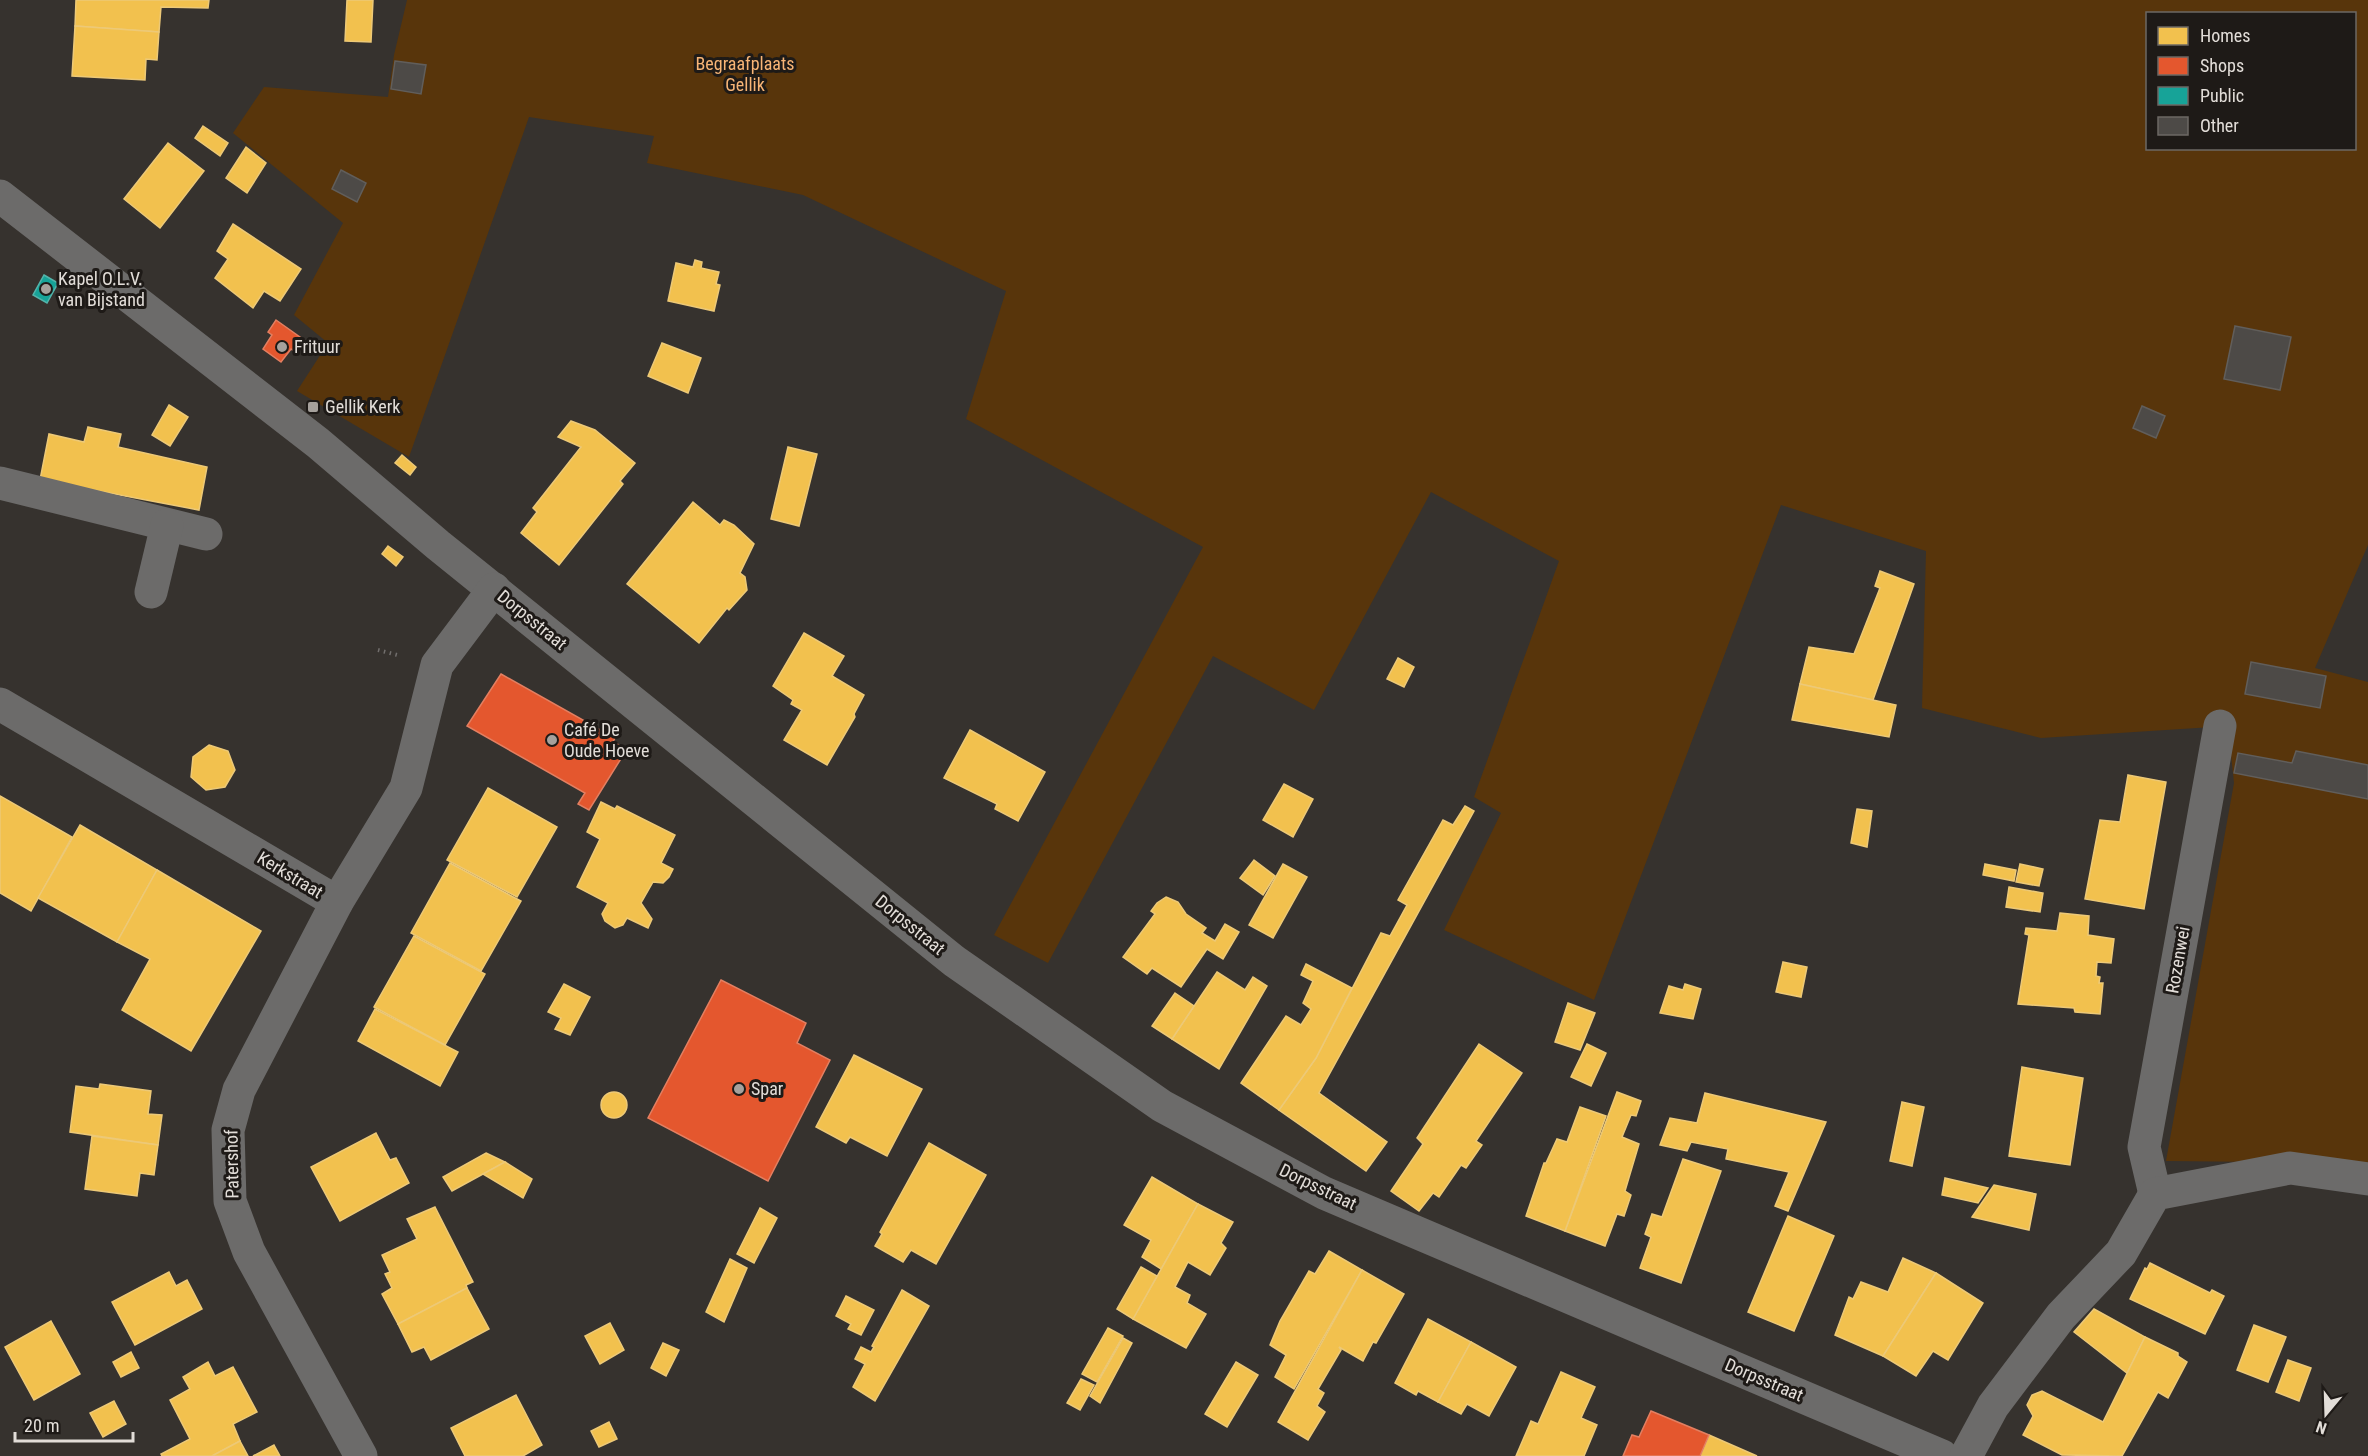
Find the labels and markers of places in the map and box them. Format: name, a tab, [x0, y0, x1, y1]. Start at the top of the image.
place label: Kapel O.L.V. van Bijstand	[58, 268, 145, 310]
marker: Kapel O.L.V. van Bijstand	[39, 282, 53, 296]
place label: Frituur	[294, 336, 341, 357]
marker: Frituur	[275, 340, 289, 354]
place label: Gellik Kerk	[325, 396, 400, 417]
marker: Gellik Kerk	[306, 400, 320, 414]
place label: Café De Oude Hoeve	[564, 719, 650, 761]
marker: Café De Oude Hoeve	[545, 733, 559, 747]
place label: Spar	[751, 1078, 784, 1099]
marker: Spar	[732, 1082, 746, 1096]

